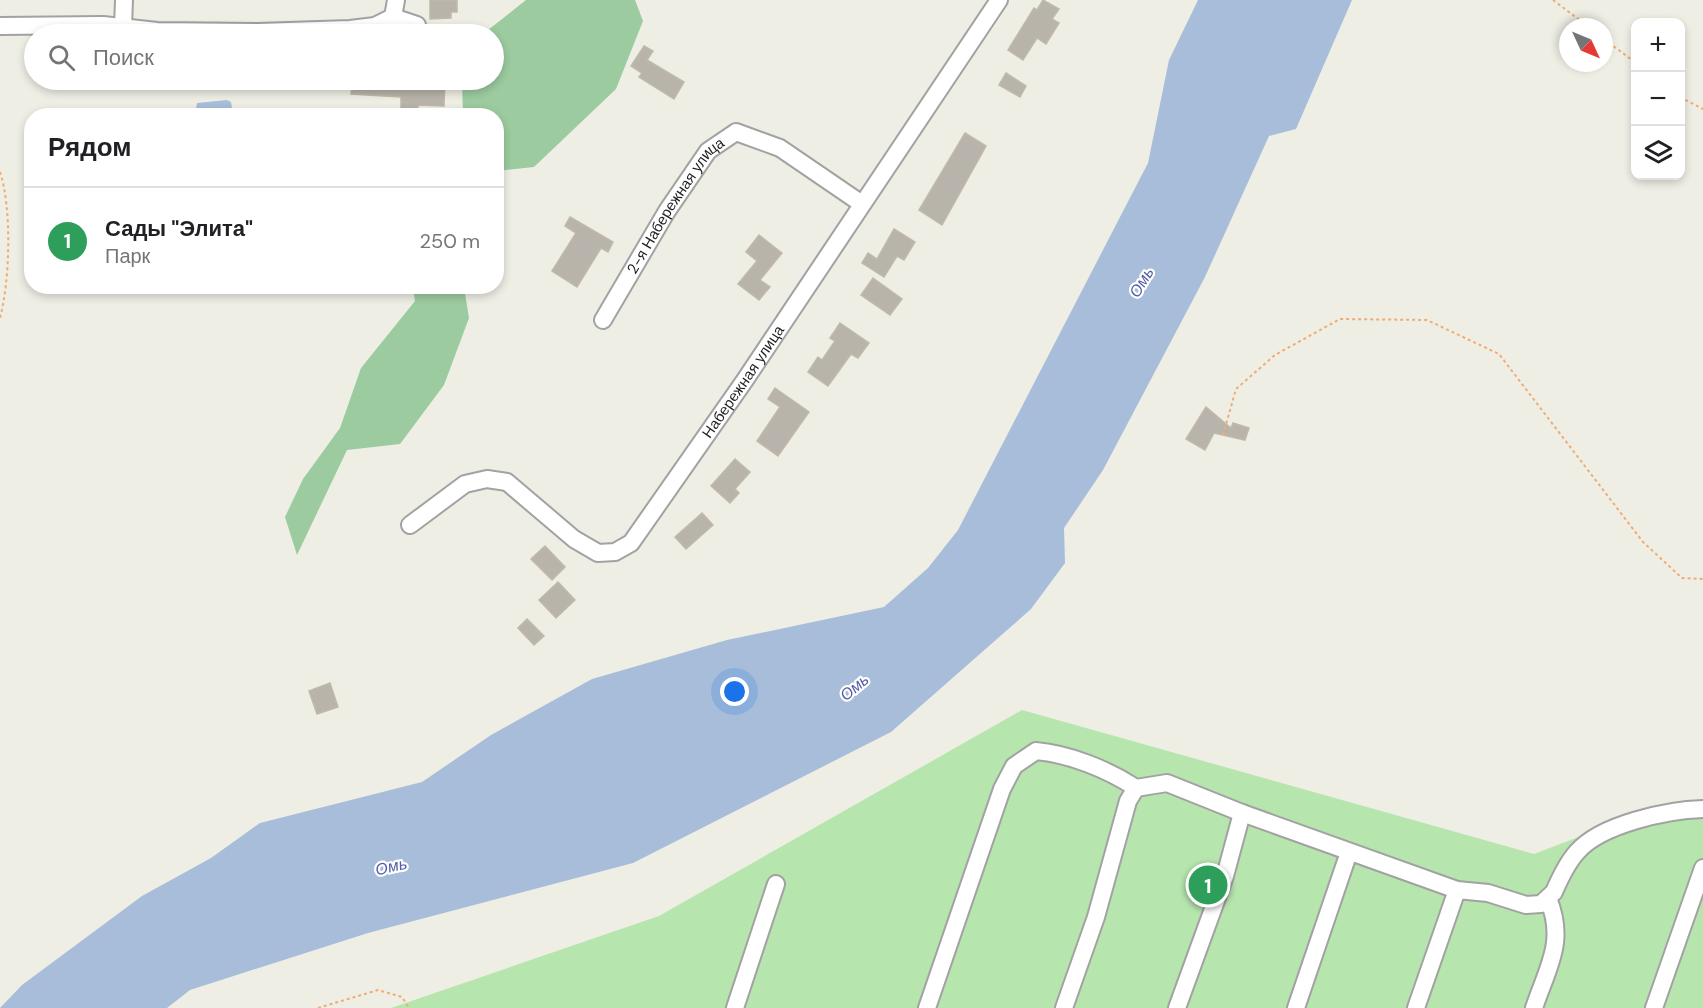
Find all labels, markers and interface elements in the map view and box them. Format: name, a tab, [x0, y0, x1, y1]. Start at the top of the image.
north arrow	[1559, 18, 1613, 72]
map controls	[1631, 18, 1685, 180]
button: +	[1631, 18, 1685, 72]
search box	[24, 24, 504, 90]
icon: search	[45, 41, 78, 74]
text: Поиск	[93, 43, 154, 72]
button: −	[1631, 72, 1685, 126]
button: layers	[1631, 126, 1685, 180]
text: Рядом	[48, 130, 131, 164]
street label: 2-я Набережная улица	[622, 132, 729, 277]
text: Сады "Элита"	[105, 214, 253, 243]
text: 1	[64, 228, 71, 254]
text: 250 m	[419, 228, 480, 254]
text: Парк	[105, 243, 150, 269]
water label: Омь	[1124, 263, 1159, 301]
street label: Набережная улица	[697, 321, 789, 442]
water label: Омь	[835, 669, 873, 706]
your location	[720, 677, 749, 706]
water label: Омь	[373, 853, 409, 880]
pin: 1	[1188, 862, 1228, 908]

